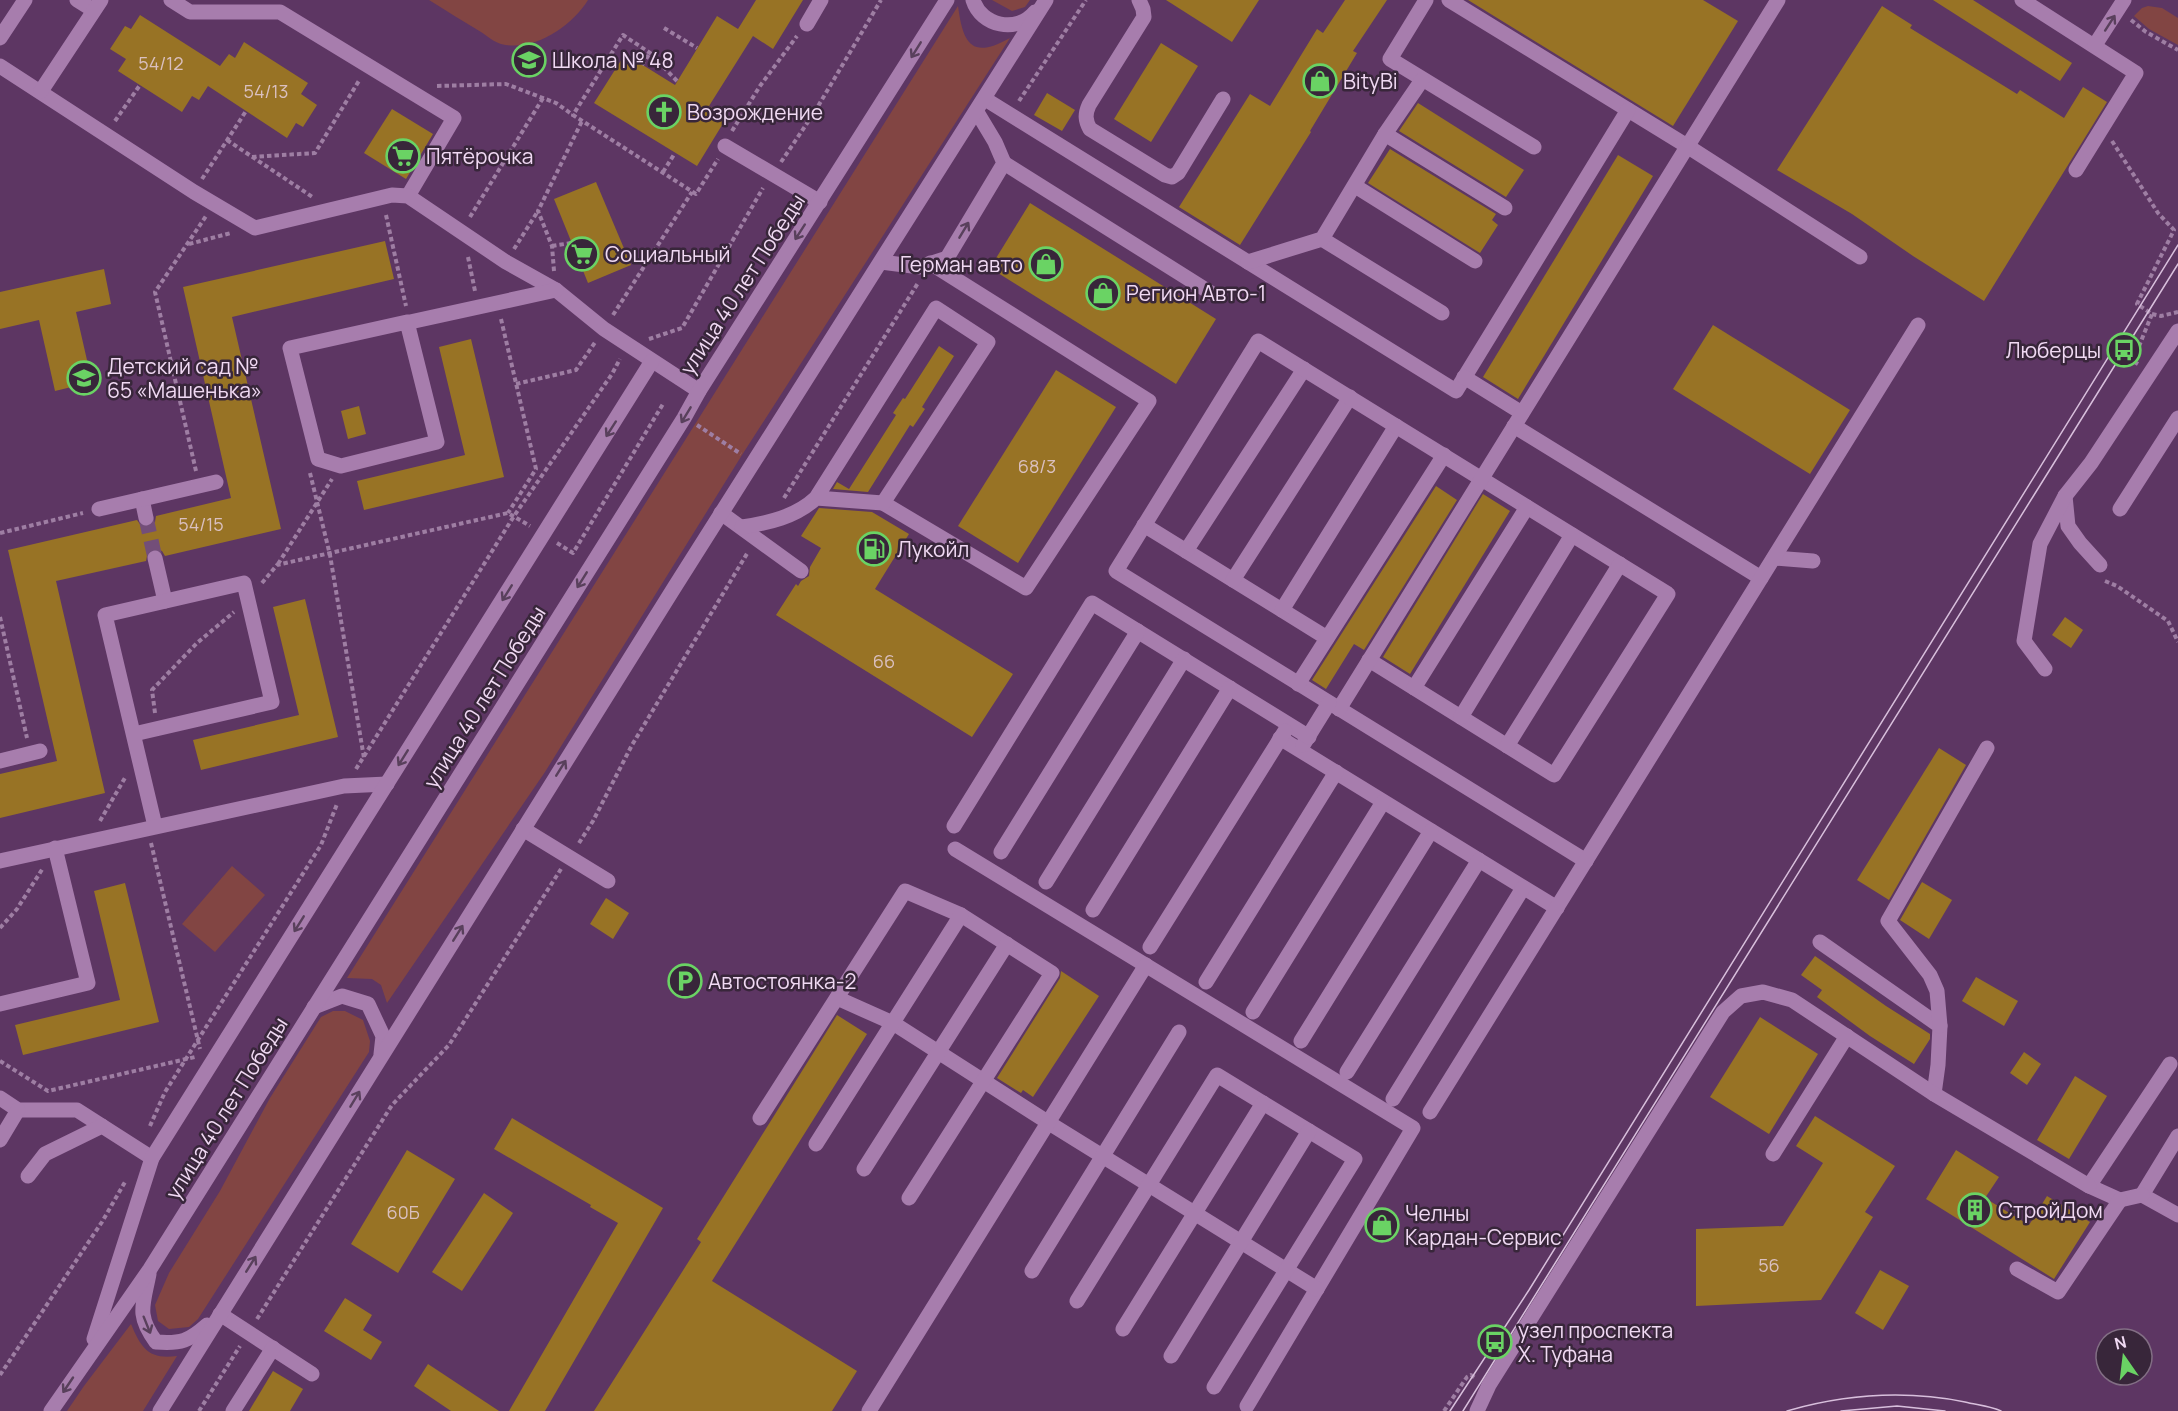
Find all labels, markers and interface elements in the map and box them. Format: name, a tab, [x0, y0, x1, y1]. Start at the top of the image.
one-way arrow	[2103, 14, 2116, 31]
one-way arrow	[909, 41, 922, 58]
school or university icon: Школа № 48	[511, 42, 547, 78]
place label: Школа № 48	[552, 46, 674, 74]
house number: 54/12	[138, 51, 184, 75]
shop icon: BityBi	[1302, 63, 1338, 99]
place label: BityBi	[1343, 67, 1398, 95]
house number: 54/13	[244, 79, 288, 103]
church icon: Возрождение	[646, 94, 682, 130]
place label: Возрождение	[687, 98, 823, 126]
supermarket icon: Пятёрочка	[385, 138, 421, 174]
place label: Пятёрочка	[426, 142, 533, 170]
street label: улица 40 лет Победы	[673, 188, 811, 380]
one-way arrow	[958, 222, 970, 239]
one-way arrow	[794, 223, 806, 240]
supermarket icon: Социальный	[564, 236, 600, 272]
place label: Социальный	[605, 240, 730, 268]
shop icon: Герман авто	[1028, 246, 1064, 282]
place label: Герман авто	[900, 250, 1023, 278]
shop icon: Регион Авто-1	[1085, 275, 1121, 311]
place label: Регион Авто-1	[1126, 279, 1266, 307]
bus stop icon: Люберцы	[2106, 332, 2142, 368]
place label: Люберцы	[2006, 336, 2101, 364]
place label: Детский сад № 65 «Машенька»	[107, 352, 262, 404]
school or university icon: Детский сад № 65 «Машенька»	[66, 360, 102, 396]
one-way arrow	[679, 406, 691, 423]
one-way arrow	[605, 420, 617, 437]
house number: 68/3	[1018, 454, 1056, 478]
house number: 54/15	[178, 512, 224, 536]
fuel station icon: Лукойл	[856, 531, 892, 567]
place label: Лукойл	[897, 535, 969, 563]
one-way arrow	[576, 572, 589, 589]
one-way arrow	[500, 585, 513, 602]
street label: улица 40 лет Победы	[416, 601, 552, 793]
house number: 66	[873, 649, 895, 673]
one-way arrow	[396, 750, 409, 767]
one-way arrow	[556, 760, 568, 777]
one-way arrow	[292, 915, 305, 932]
one-way arrow	[452, 925, 464, 942]
parking icon: Автостоянка-2	[667, 963, 703, 999]
place label: Автостоянка-2	[708, 967, 856, 995]
street label: улица 40 лет Победы	[158, 1012, 294, 1204]
one-way arrow	[350, 1091, 362, 1108]
building icon: СтройДом	[1957, 1192, 1993, 1228]
place label: СтройДом	[1998, 1196, 2103, 1224]
place label: Челны Кардан-Сервис	[1405, 1199, 1562, 1251]
house number: 60Б	[386, 1200, 420, 1224]
shop icon: Челны Кардан-Сервис	[1364, 1207, 1400, 1243]
house number: 56	[1758, 1253, 1780, 1277]
one-way arrow	[246, 1256, 258, 1273]
one-way arrow	[142, 1316, 153, 1334]
place label: узел проспекта Х. Туфана	[1518, 1316, 1673, 1368]
bus stop icon: узел проспекта Х. Туфана	[1477, 1324, 1513, 1360]
north arrow	[2094, 1327, 2154, 1387]
text: N	[2112, 1330, 2129, 1355]
one-way arrow	[62, 1376, 74, 1393]

